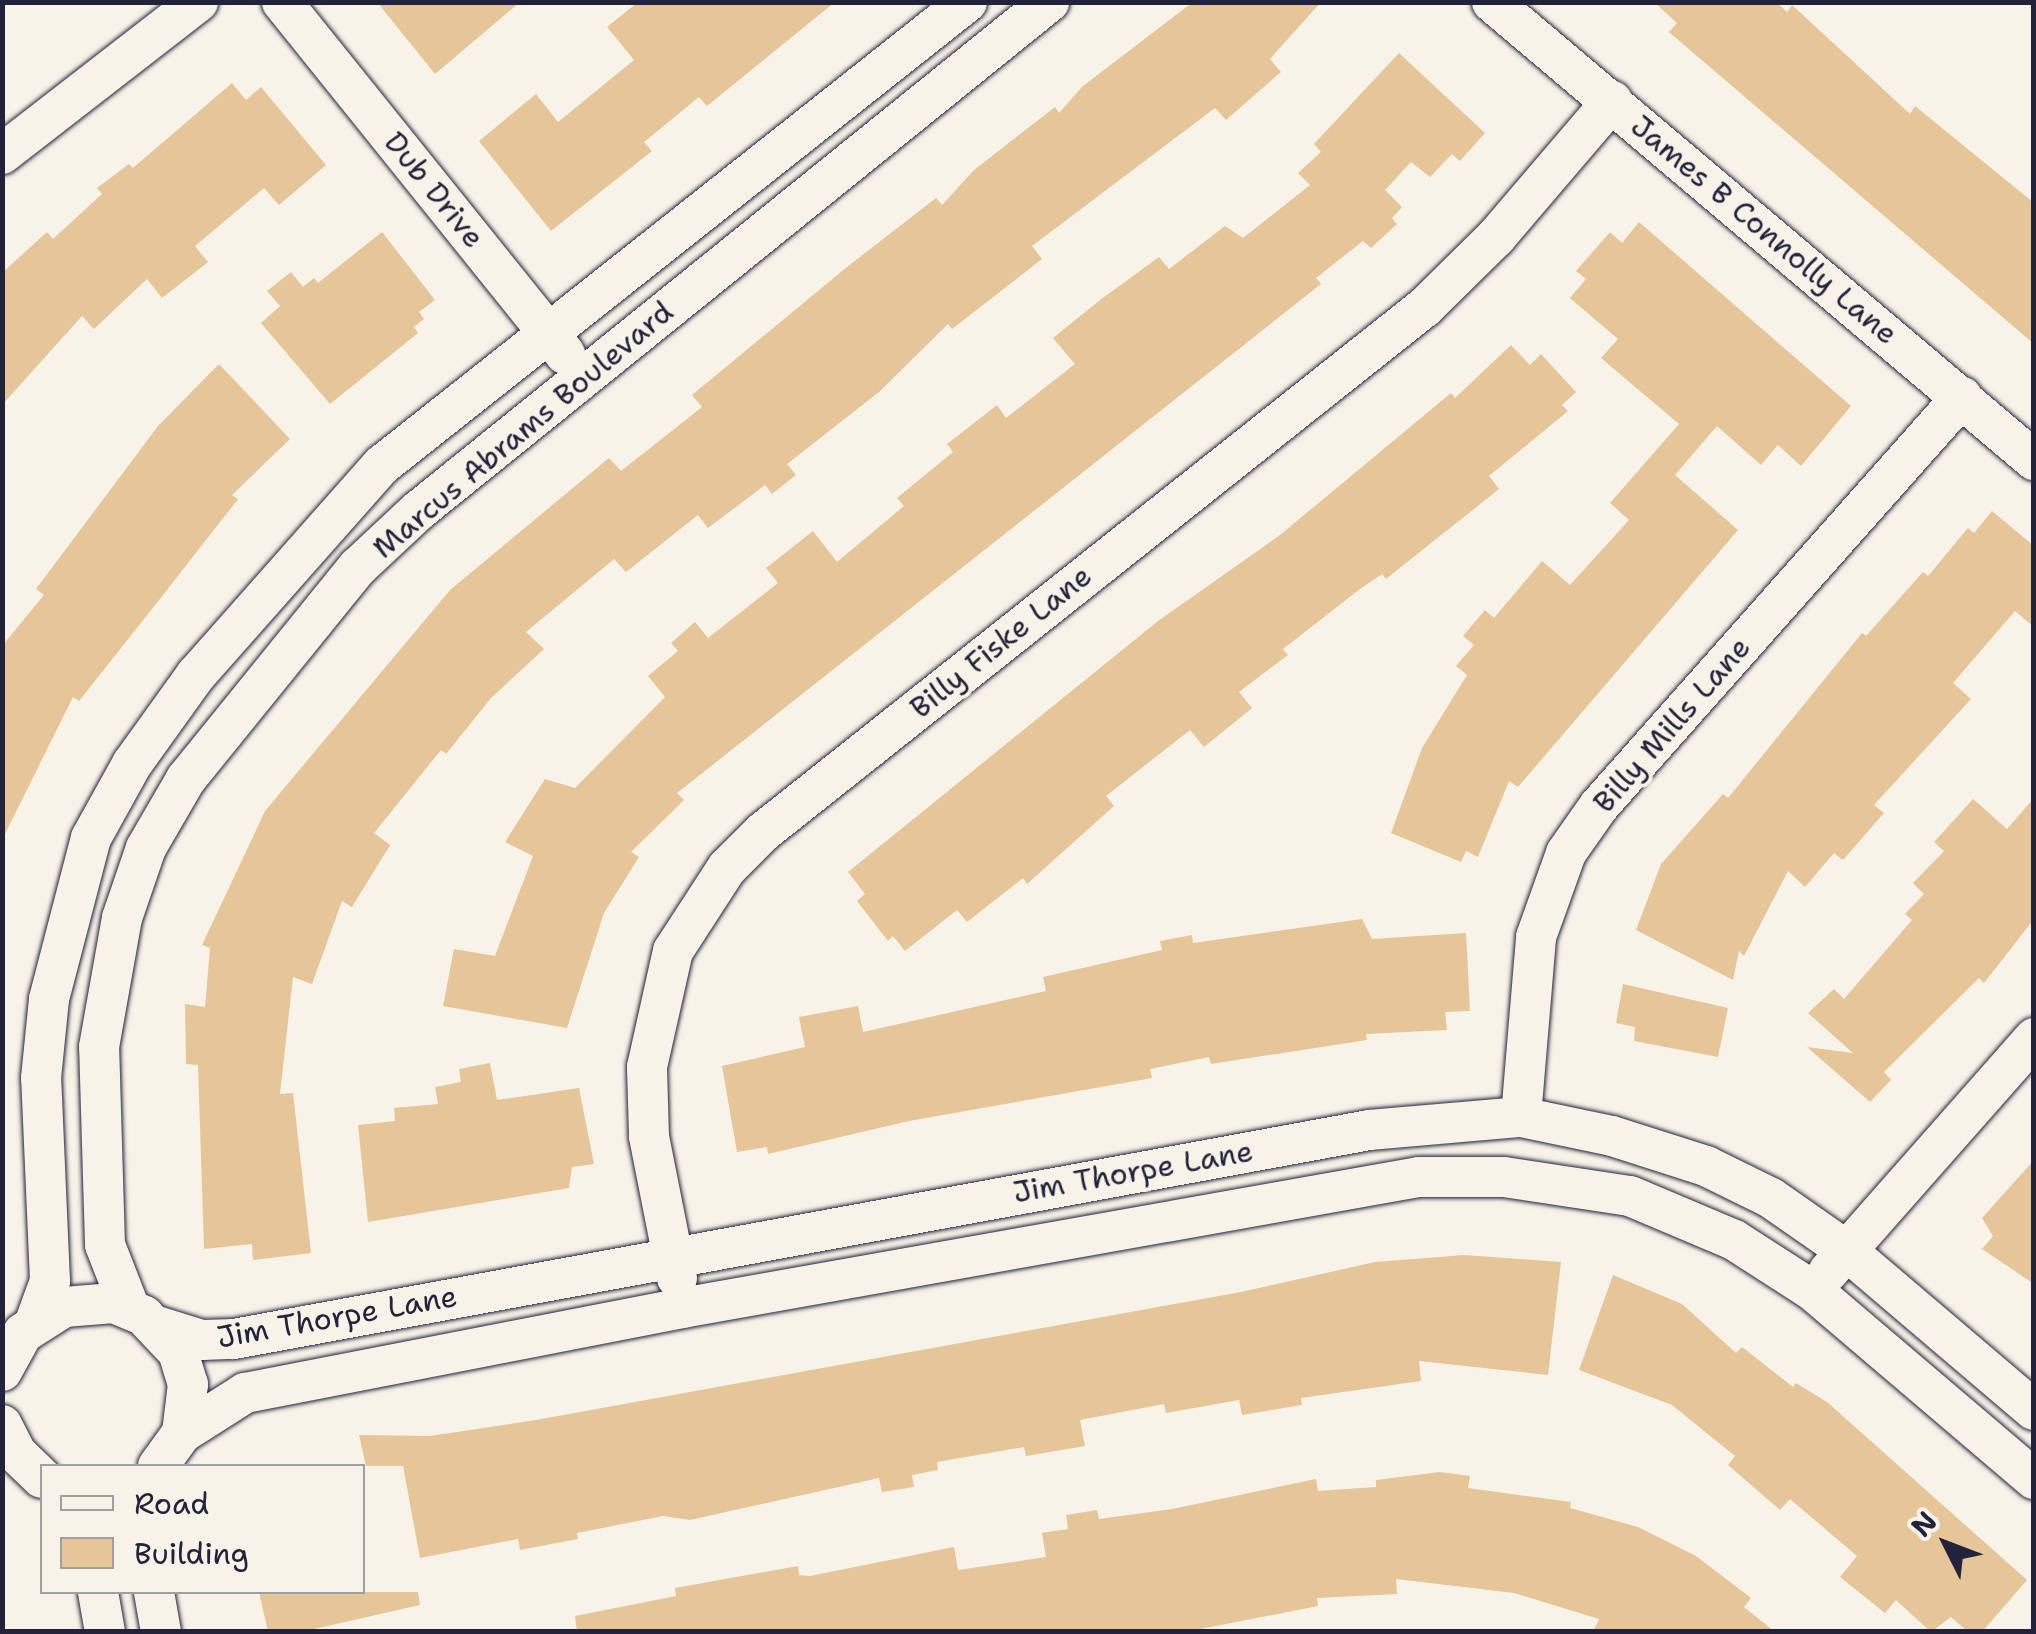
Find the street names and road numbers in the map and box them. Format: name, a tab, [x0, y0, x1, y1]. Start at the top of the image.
street label: James B Connolly Lane	[1623, 108, 1905, 352]
street label: Dub Drive	[376, 125, 492, 255]
street label: Marcus Abrams Boulevard	[366, 294, 680, 566]
street label: Billy Fiske Lane	[903, 558, 1099, 726]
street label: Billy Mills Lane	[1586, 630, 1758, 820]
street label: Jim Thorpe Lane	[1010, 1133, 1256, 1211]
street label: Jim Thorpe Lane	[214, 1278, 460, 1356]

